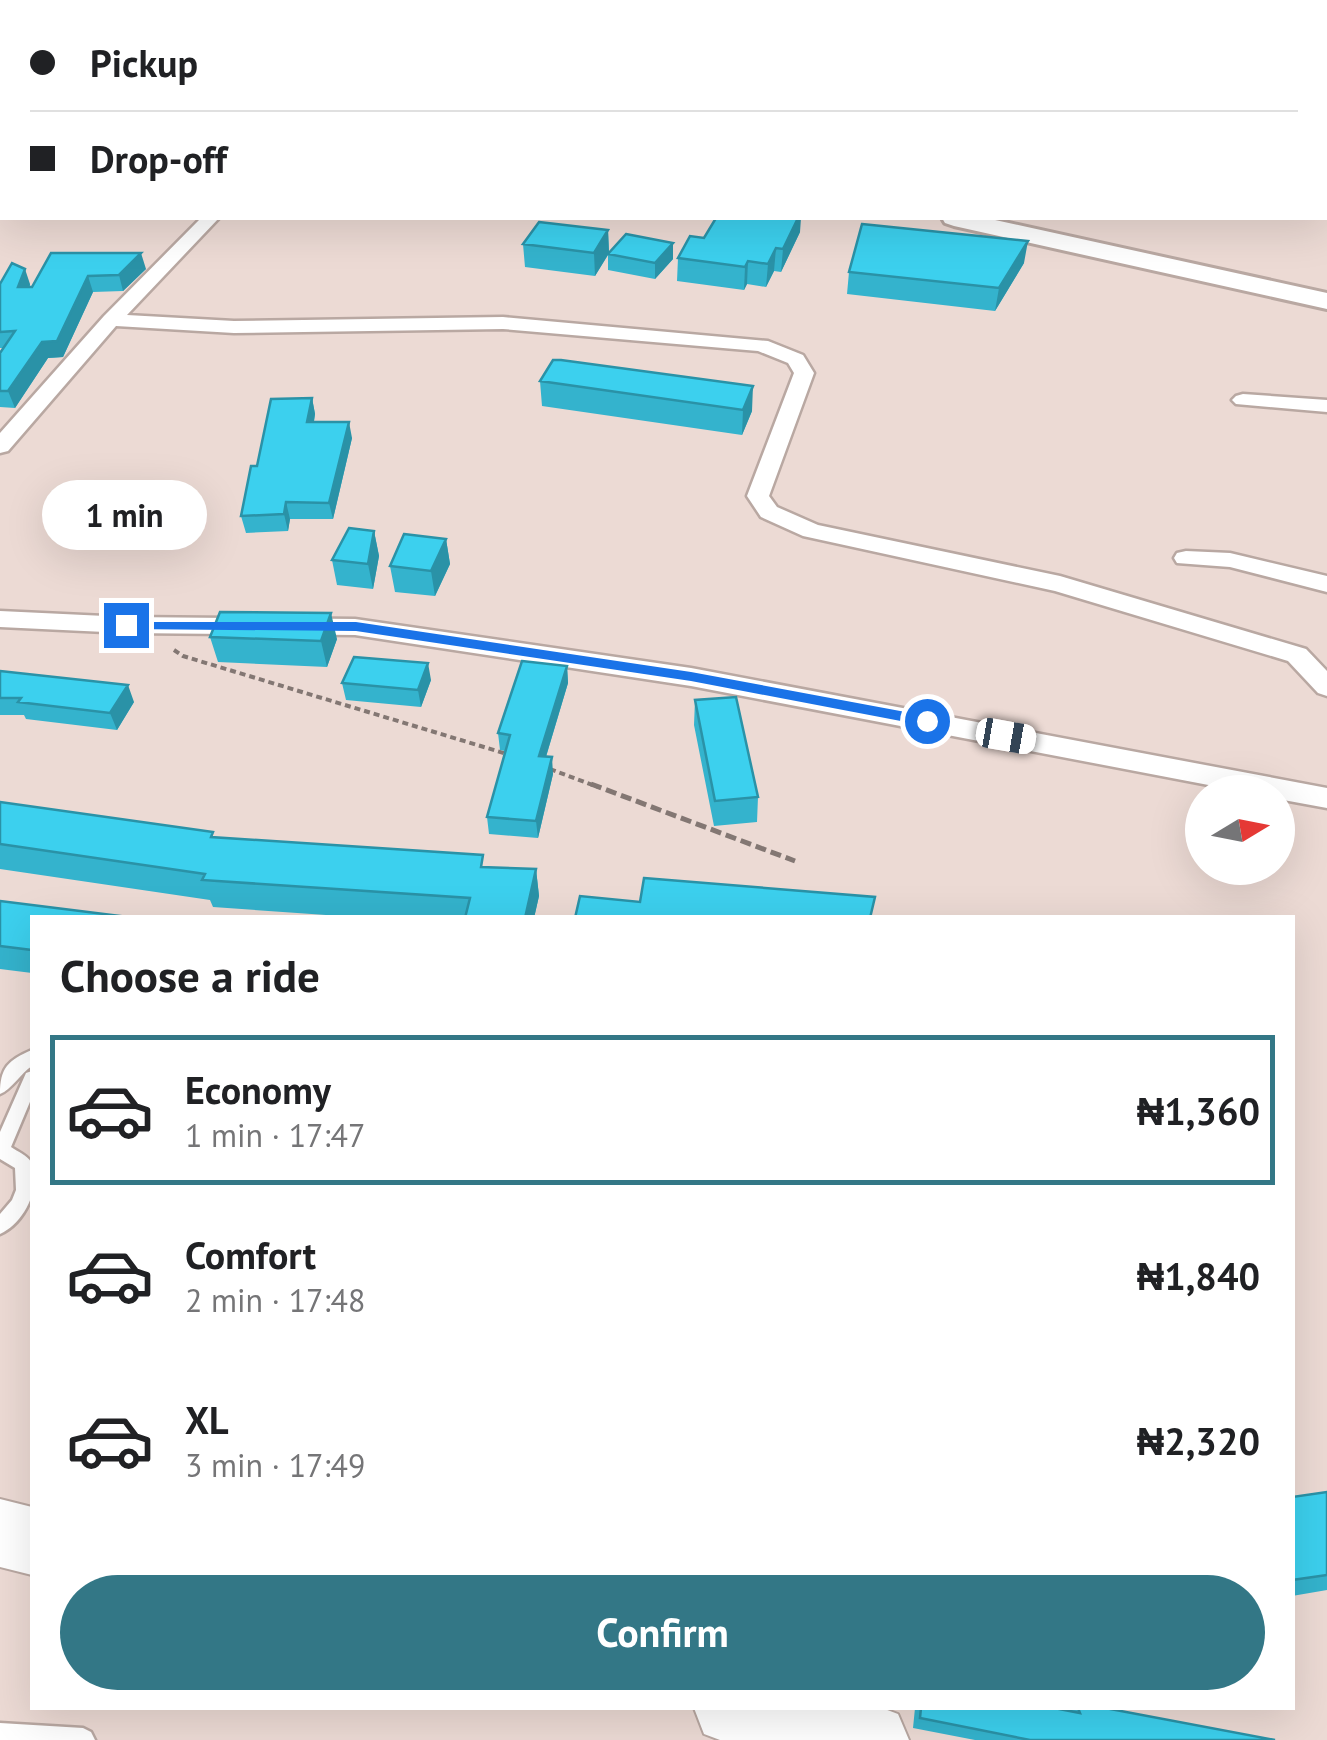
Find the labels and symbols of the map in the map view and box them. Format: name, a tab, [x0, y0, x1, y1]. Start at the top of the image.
callout: 1 min	[44, 480, 208, 550]
route end	[104, 603, 149, 648]
route start	[905, 699, 950, 744]
car	[974, 716, 1038, 756]
north arrow	[1185, 775, 1295, 885]

